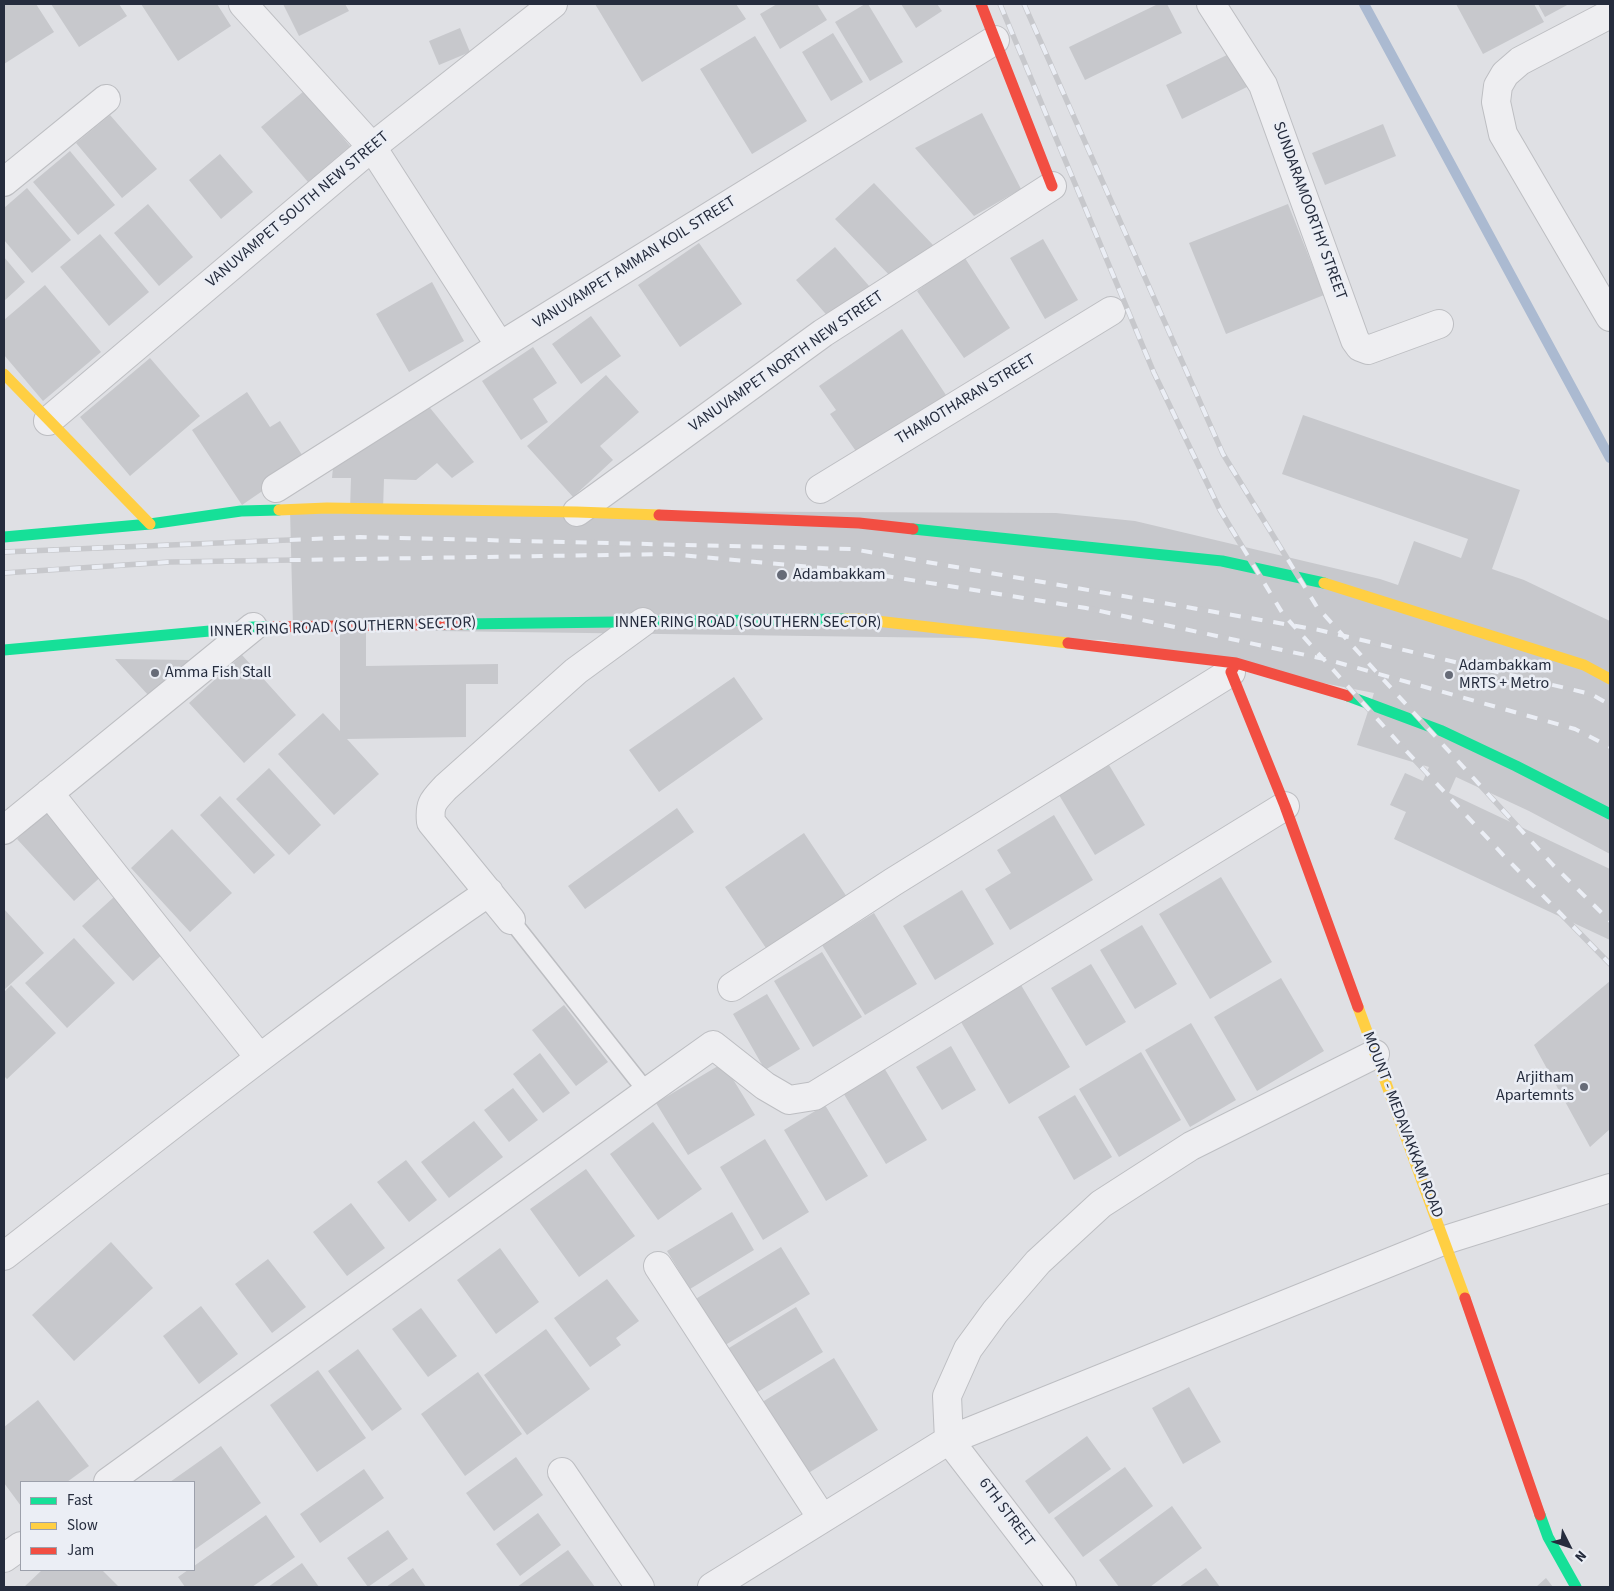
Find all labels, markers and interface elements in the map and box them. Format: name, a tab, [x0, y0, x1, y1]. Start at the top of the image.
street label: SUNDARAMOORTHY STREET	[1268, 119, 1350, 303]
street label: VANUVAMPET SOUTH NEW STREET	[203, 128, 393, 292]
street label: VANUVAMPET AMMAN KOIL STREET	[530, 193, 740, 333]
street label: VANUVAMPET NORTH NEW STREET	[686, 287, 888, 437]
street label: THAMOTHARAN STREET	[893, 351, 1039, 449]
place label: Adambakkam	[793, 565, 886, 585]
marker: Adambakkam	[775, 568, 789, 582]
street label: INNER RING ROAD (SOUTHERN SECTOR)	[615, 613, 881, 633]
street label: INNER RING ROAD (SOUTHERN SECTOR)	[209, 614, 477, 642]
place label: Adambakkam MRTS + Metro	[1459, 656, 1552, 694]
place label: Amma Fish Stall	[165, 663, 271, 683]
marker: Amma Fish Stall	[149, 667, 161, 679]
marker: Adambakkam MRTS + Metro	[1443, 669, 1455, 681]
street label: MOUNT - MEDAVAKKAM ROAD	[1358, 1029, 1446, 1221]
place label: Arjitham Apartemnts	[1496, 1068, 1574, 1106]
marker: Arjitham Apartemnts	[1578, 1081, 1590, 1093]
street label: 6TH STREET	[974, 1475, 1038, 1551]
legend	[20, 1481, 195, 1571]
text: Fast	[67, 1490, 93, 1511]
text: Slow	[67, 1515, 98, 1536]
north arrow	[1544, 1521, 1594, 1571]
text: Jam	[67, 1540, 94, 1561]
text: N	[1570, 1546, 1591, 1566]

